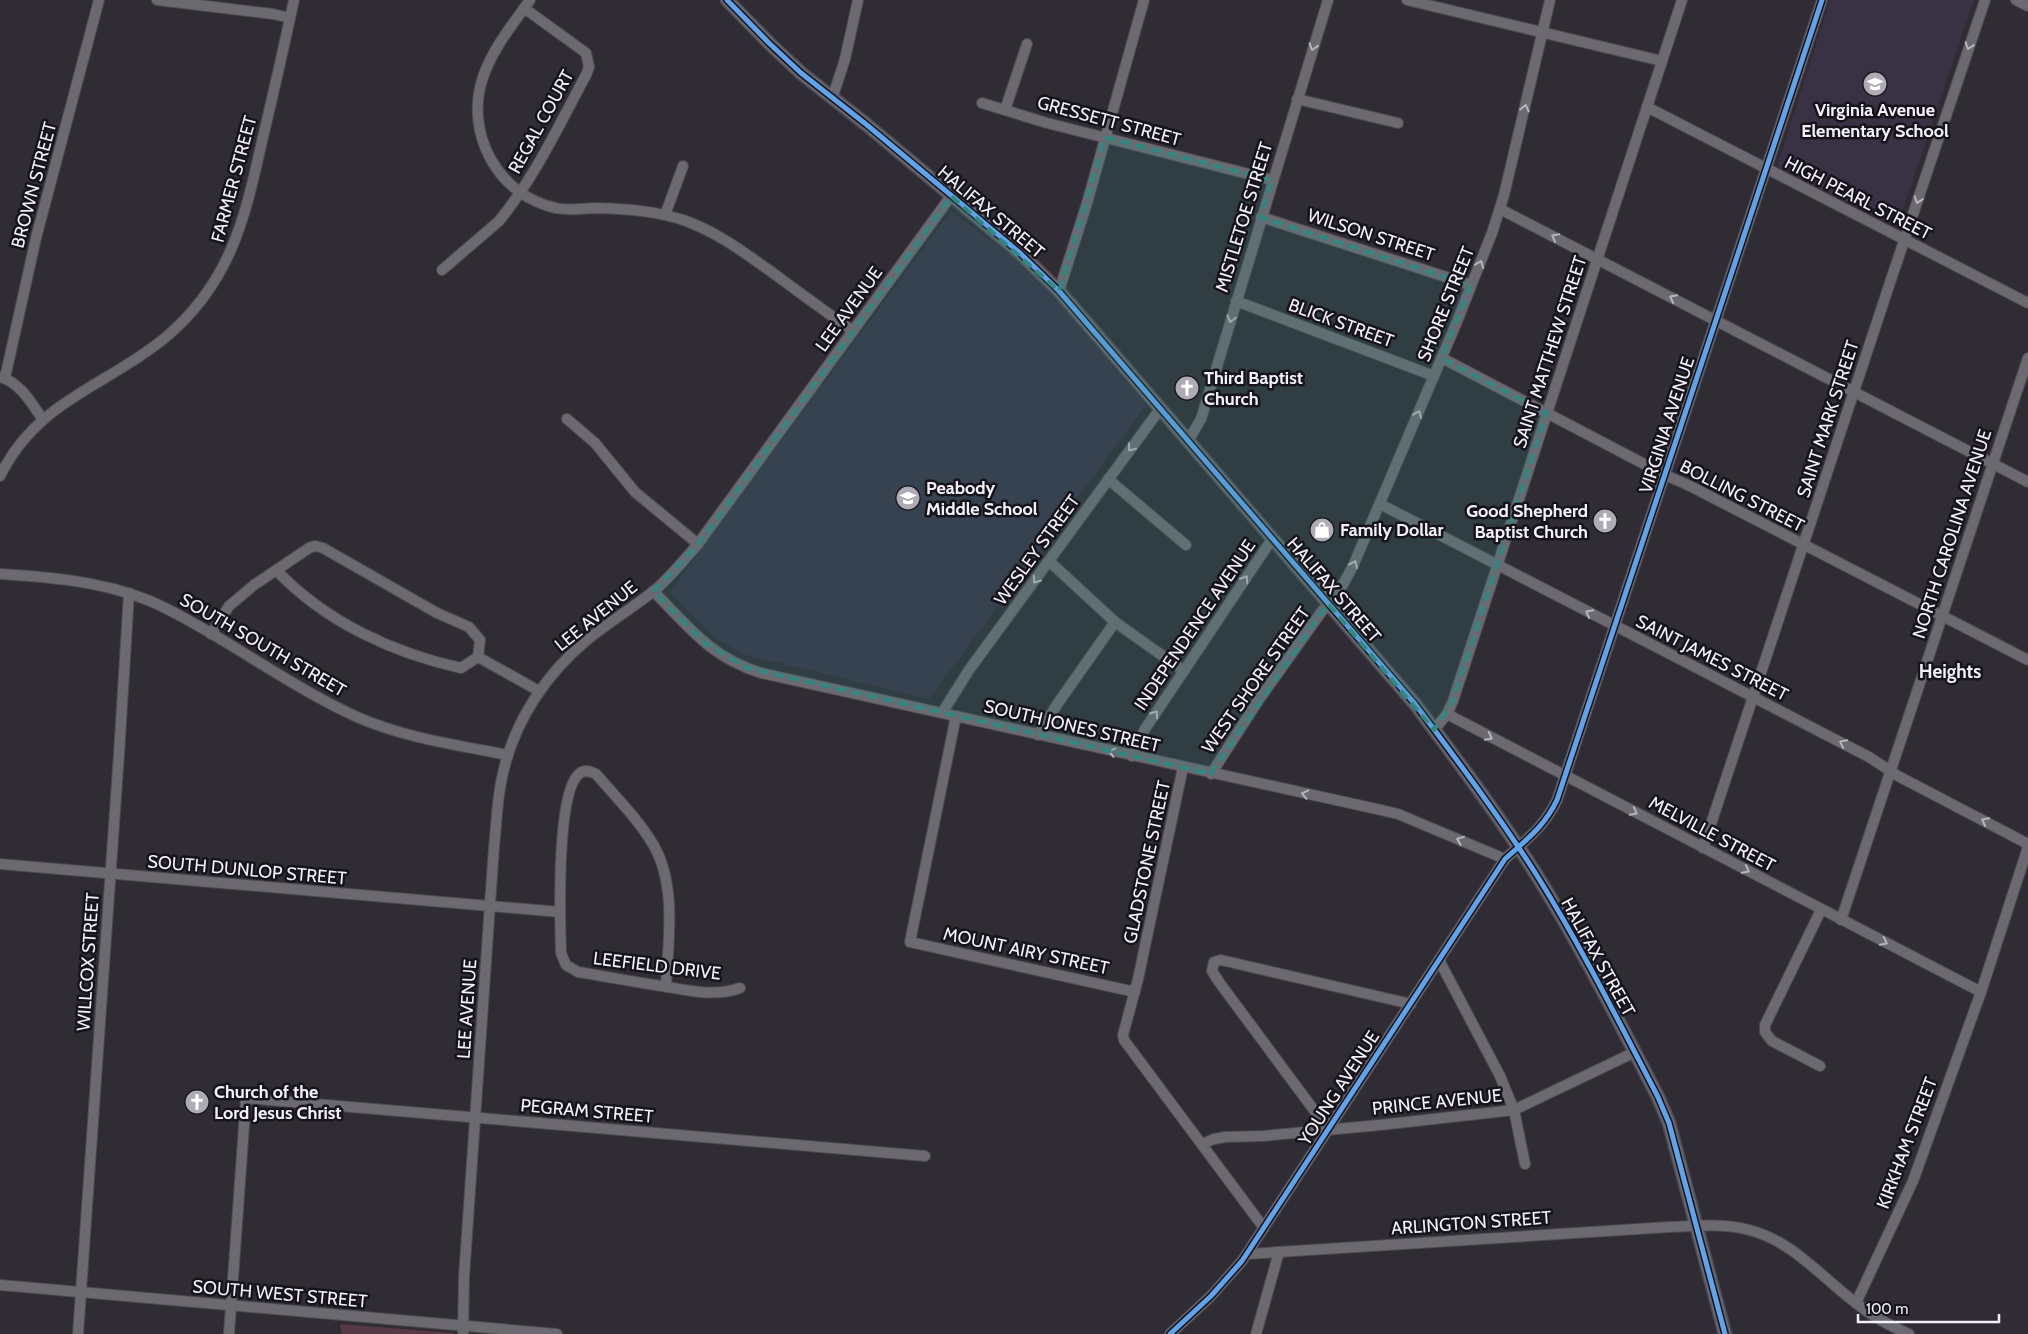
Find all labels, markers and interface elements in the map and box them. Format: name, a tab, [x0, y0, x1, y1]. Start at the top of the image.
one-way arrow	[1965, 41, 1975, 50]
one-way arrow	[1309, 42, 1319, 50]
street label: REGAL COURT	[504, 66, 579, 178]
school or university icon: Virginia Avenue Elementary School	[1862, 71, 1888, 97]
street label: GRESSETT STREET	[1035, 91, 1184, 151]
place label: Virginia Avenue Elementary School	[1801, 99, 1949, 142]
one-way arrow	[1519, 104, 1530, 113]
street label: FARMER STREET	[207, 113, 262, 245]
street label: BROWN STREET	[7, 119, 61, 250]
street label: MISTLETOE STREET	[1211, 139, 1277, 295]
street label: HIGH PEARL STREET	[1781, 151, 1935, 245]
street label: HALIFAX STREET	[933, 161, 1049, 263]
one-way arrow	[1914, 196, 1924, 204]
street label: WILSON STREET	[1305, 204, 1438, 266]
one-way arrow	[1551, 233, 1560, 243]
street label: SHORE STREET	[1413, 243, 1479, 365]
street label: SAINT MATTHEW STREET	[1509, 253, 1592, 451]
one-way arrow	[1474, 260, 1484, 269]
street label: LEE AVENUE	[811, 262, 887, 356]
street label: BLICK STREET	[1285, 294, 1397, 352]
one-way arrow	[1669, 294, 1678, 304]
one-way arrow	[1226, 315, 1236, 323]
street label: SAINT MARK STREET	[1792, 337, 1864, 500]
street label: VIRGINIA AVENUE	[1635, 354, 1699, 496]
place label: Third Baptist Church	[1204, 367, 1303, 410]
church icon: Third Baptist Church	[1174, 375, 1200, 401]
one-way arrow	[1412, 411, 1422, 419]
street label: NORTH CAROLINA AVENUE	[1908, 427, 1996, 641]
one-way arrow	[1128, 442, 1137, 452]
street label: BOLLING STREET	[1676, 455, 1808, 537]
place label: Peabody Middle School	[926, 477, 1038, 520]
school or university icon: Peabody Middle School	[895, 485, 921, 511]
street label: WESLEY STREET	[990, 490, 1085, 610]
place label: Good Shepherd Baptist Church	[1466, 500, 1588, 543]
church icon: Good Shepherd Baptist Church	[1592, 508, 1618, 534]
shop icon: Family Dollar	[1309, 517, 1335, 543]
place label: Family Dollar	[1340, 519, 1444, 541]
street label: HALIFAX STREET	[1282, 533, 1386, 647]
street label: INDEPENDENCE AVENUE	[1130, 536, 1260, 714]
one-way arrow	[1347, 560, 1358, 569]
one-way arrow	[1033, 574, 1042, 584]
one-way arrow	[1239, 575, 1249, 584]
street label: LEE AVENUE	[550, 576, 642, 656]
street label: SOUTH SOUTH STREET	[176, 588, 350, 702]
street label: WEST SHORE STREET	[1197, 602, 1315, 757]
one-way arrow	[1585, 609, 1594, 619]
street label: SAINT JAMES STREET	[1632, 610, 1792, 706]
district label: Heights	[1919, 660, 1981, 683]
street label: SOUTH JONES STREET	[982, 695, 1163, 757]
one-way arrow	[1149, 710, 1158, 719]
one-way arrow	[1484, 731, 1493, 741]
one-way arrow	[1839, 739, 1848, 749]
one-way arrow	[1108, 747, 1116, 758]
street label: GLADSTONE STREET	[1119, 778, 1175, 945]
one-way arrow	[1300, 789, 1309, 800]
street label: MELVILLE STREET	[1645, 791, 1779, 877]
one-way arrow	[1629, 806, 1638, 816]
one-way arrow	[1981, 817, 1990, 827]
one-way arrow	[1456, 835, 1465, 846]
street label: SOUTH DUNLOP STREET	[146, 850, 348, 890]
one-way arrow	[1741, 864, 1750, 874]
street label: WILLCOX STREET	[72, 892, 104, 1032]
street label: HALIFAX STREET	[1556, 894, 1640, 1020]
street label: MOUNT AIRY STREET	[941, 923, 1111, 979]
one-way arrow	[1879, 936, 1888, 946]
street label: LEEFIELD DRIVE	[592, 947, 722, 985]
street label: LEE AVENUE	[453, 958, 481, 1060]
street label: YOUNG AVENUE	[1293, 1027, 1384, 1150]
street label: KIRKHAM STREET	[1872, 1074, 1942, 1212]
place label: Church of the Lord Jesus Christ	[214, 1081, 342, 1124]
street label: PRINCE AVENUE	[1371, 1084, 1503, 1120]
church icon: Church of the Lord Jesus Christ	[184, 1089, 210, 1115]
street label: PEGRAM STREET	[520, 1094, 655, 1128]
street label: ARLINGTON STREET	[1390, 1206, 1552, 1240]
street label: SOUTH WEST STREET	[192, 1275, 369, 1313]
scale bar	[1858, 1292, 1999, 1324]
text: 100 m	[1866, 1300, 1908, 1318]

